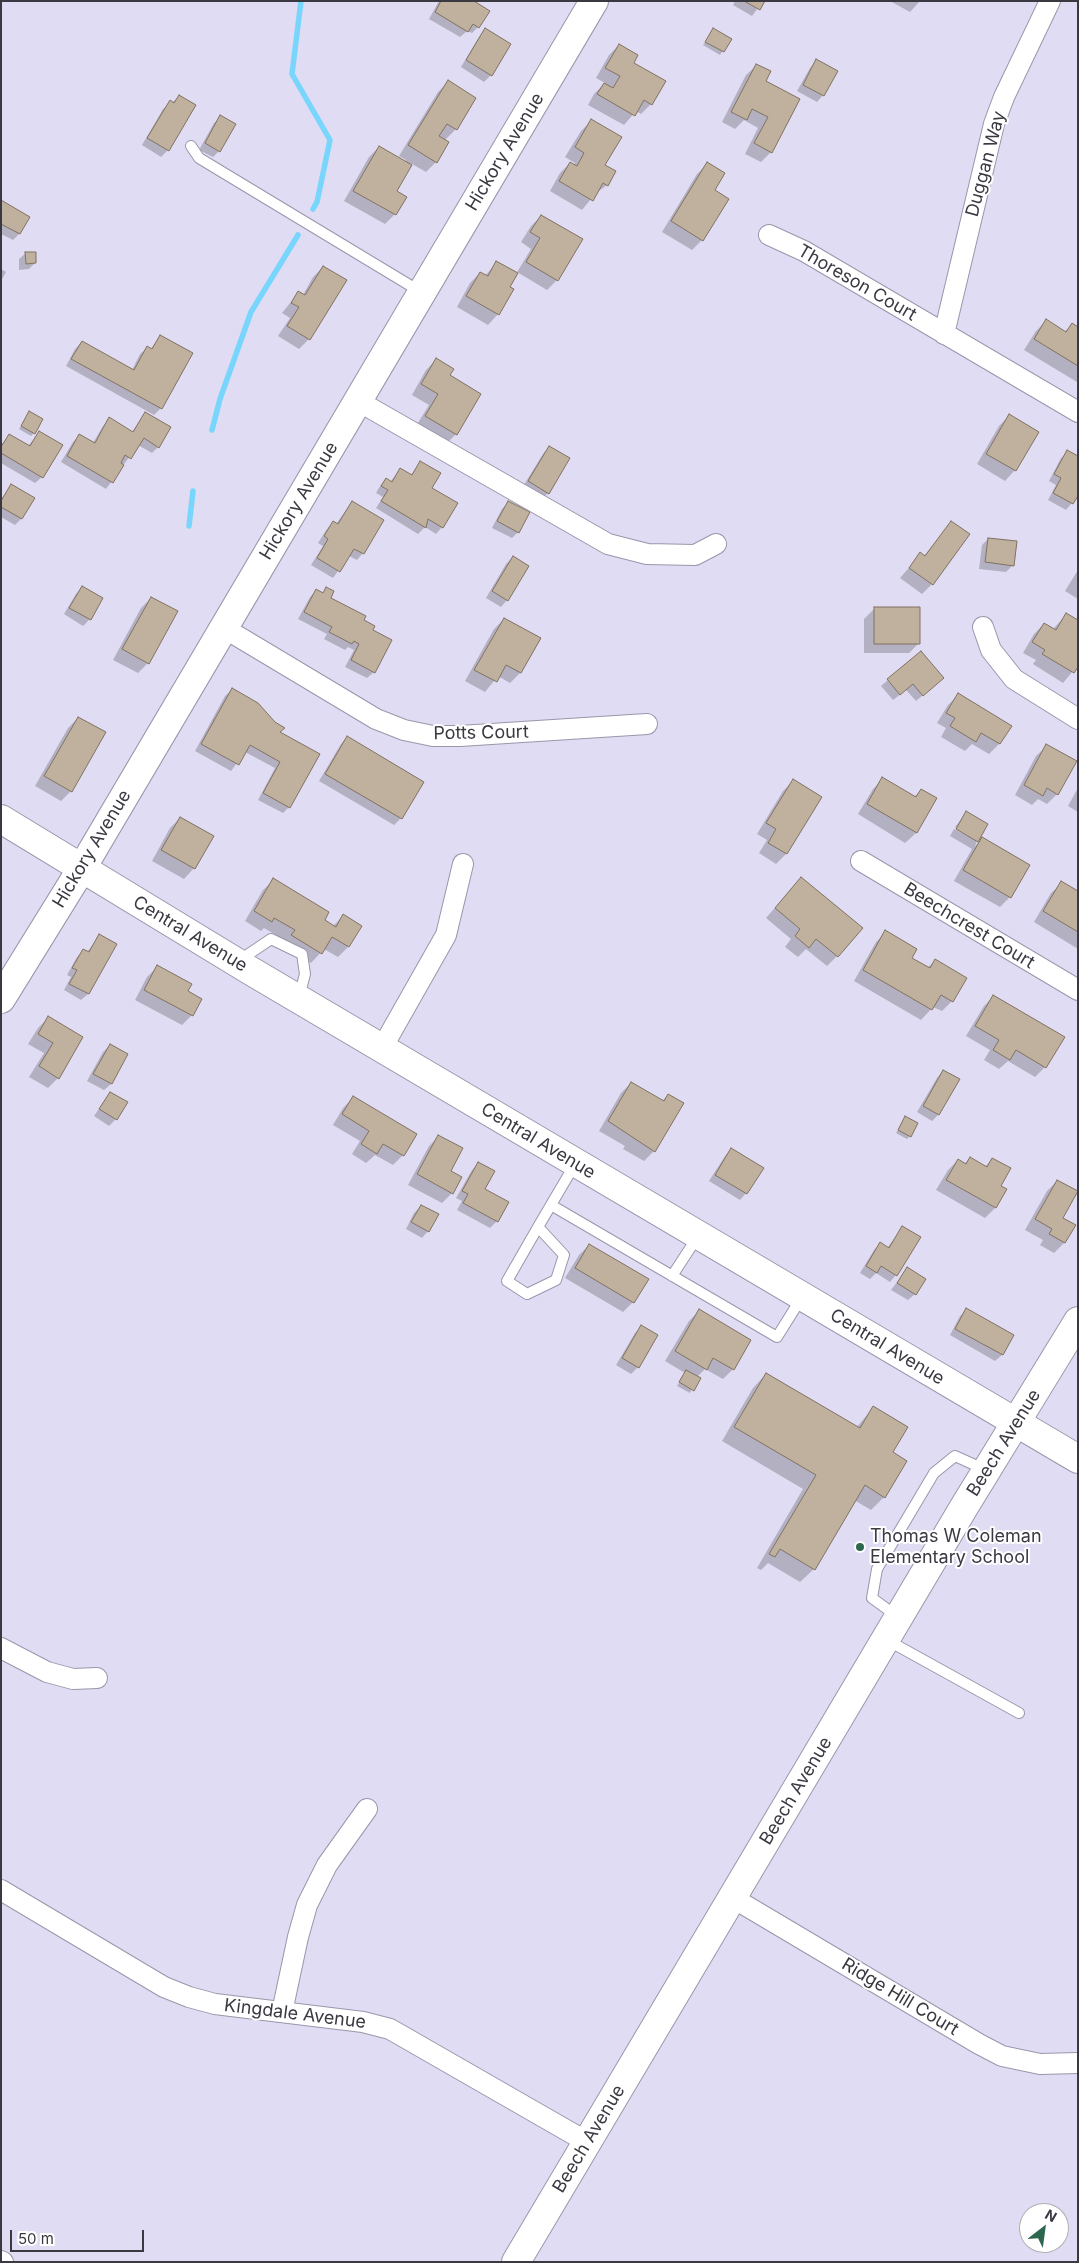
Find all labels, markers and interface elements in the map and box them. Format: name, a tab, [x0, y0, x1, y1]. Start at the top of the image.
street label: Hickory Avenue	[461, 89, 549, 215]
street label: Duggan Way	[962, 109, 1010, 219]
street label: Thoreson Court	[794, 240, 920, 326]
street label: Hickory Avenue	[255, 438, 343, 564]
street label: Potts Court	[433, 721, 529, 745]
street label: Hickory Avenue	[48, 786, 136, 912]
street label: Beechcrest Court	[900, 878, 1038, 974]
street label: Central Avenue	[129, 891, 251, 977]
street label: Central Avenue	[477, 1098, 599, 1184]
street label: Central Avenue	[826, 1304, 948, 1390]
street label: Beech Avenue	[963, 1386, 1045, 1500]
place label: Thomas W Coleman Elementary School	[870, 1526, 1042, 1568]
marker: Thomas W Coleman Elementary School	[854, 1541, 866, 1553]
street label: Beech Avenue	[755, 1733, 837, 1849]
street label: Ridge Hill Court	[838, 1954, 962, 2040]
street label: Kingdale Avenue	[223, 1995, 367, 2033]
street label: Beech Avenue	[548, 2081, 630, 2197]
north arrow	[1019, 2203, 1069, 2253]
text: N	[1042, 2205, 1060, 2225]
scale bar	[12, 2220, 146, 2252]
text: 50 m	[18, 2229, 54, 2248]

